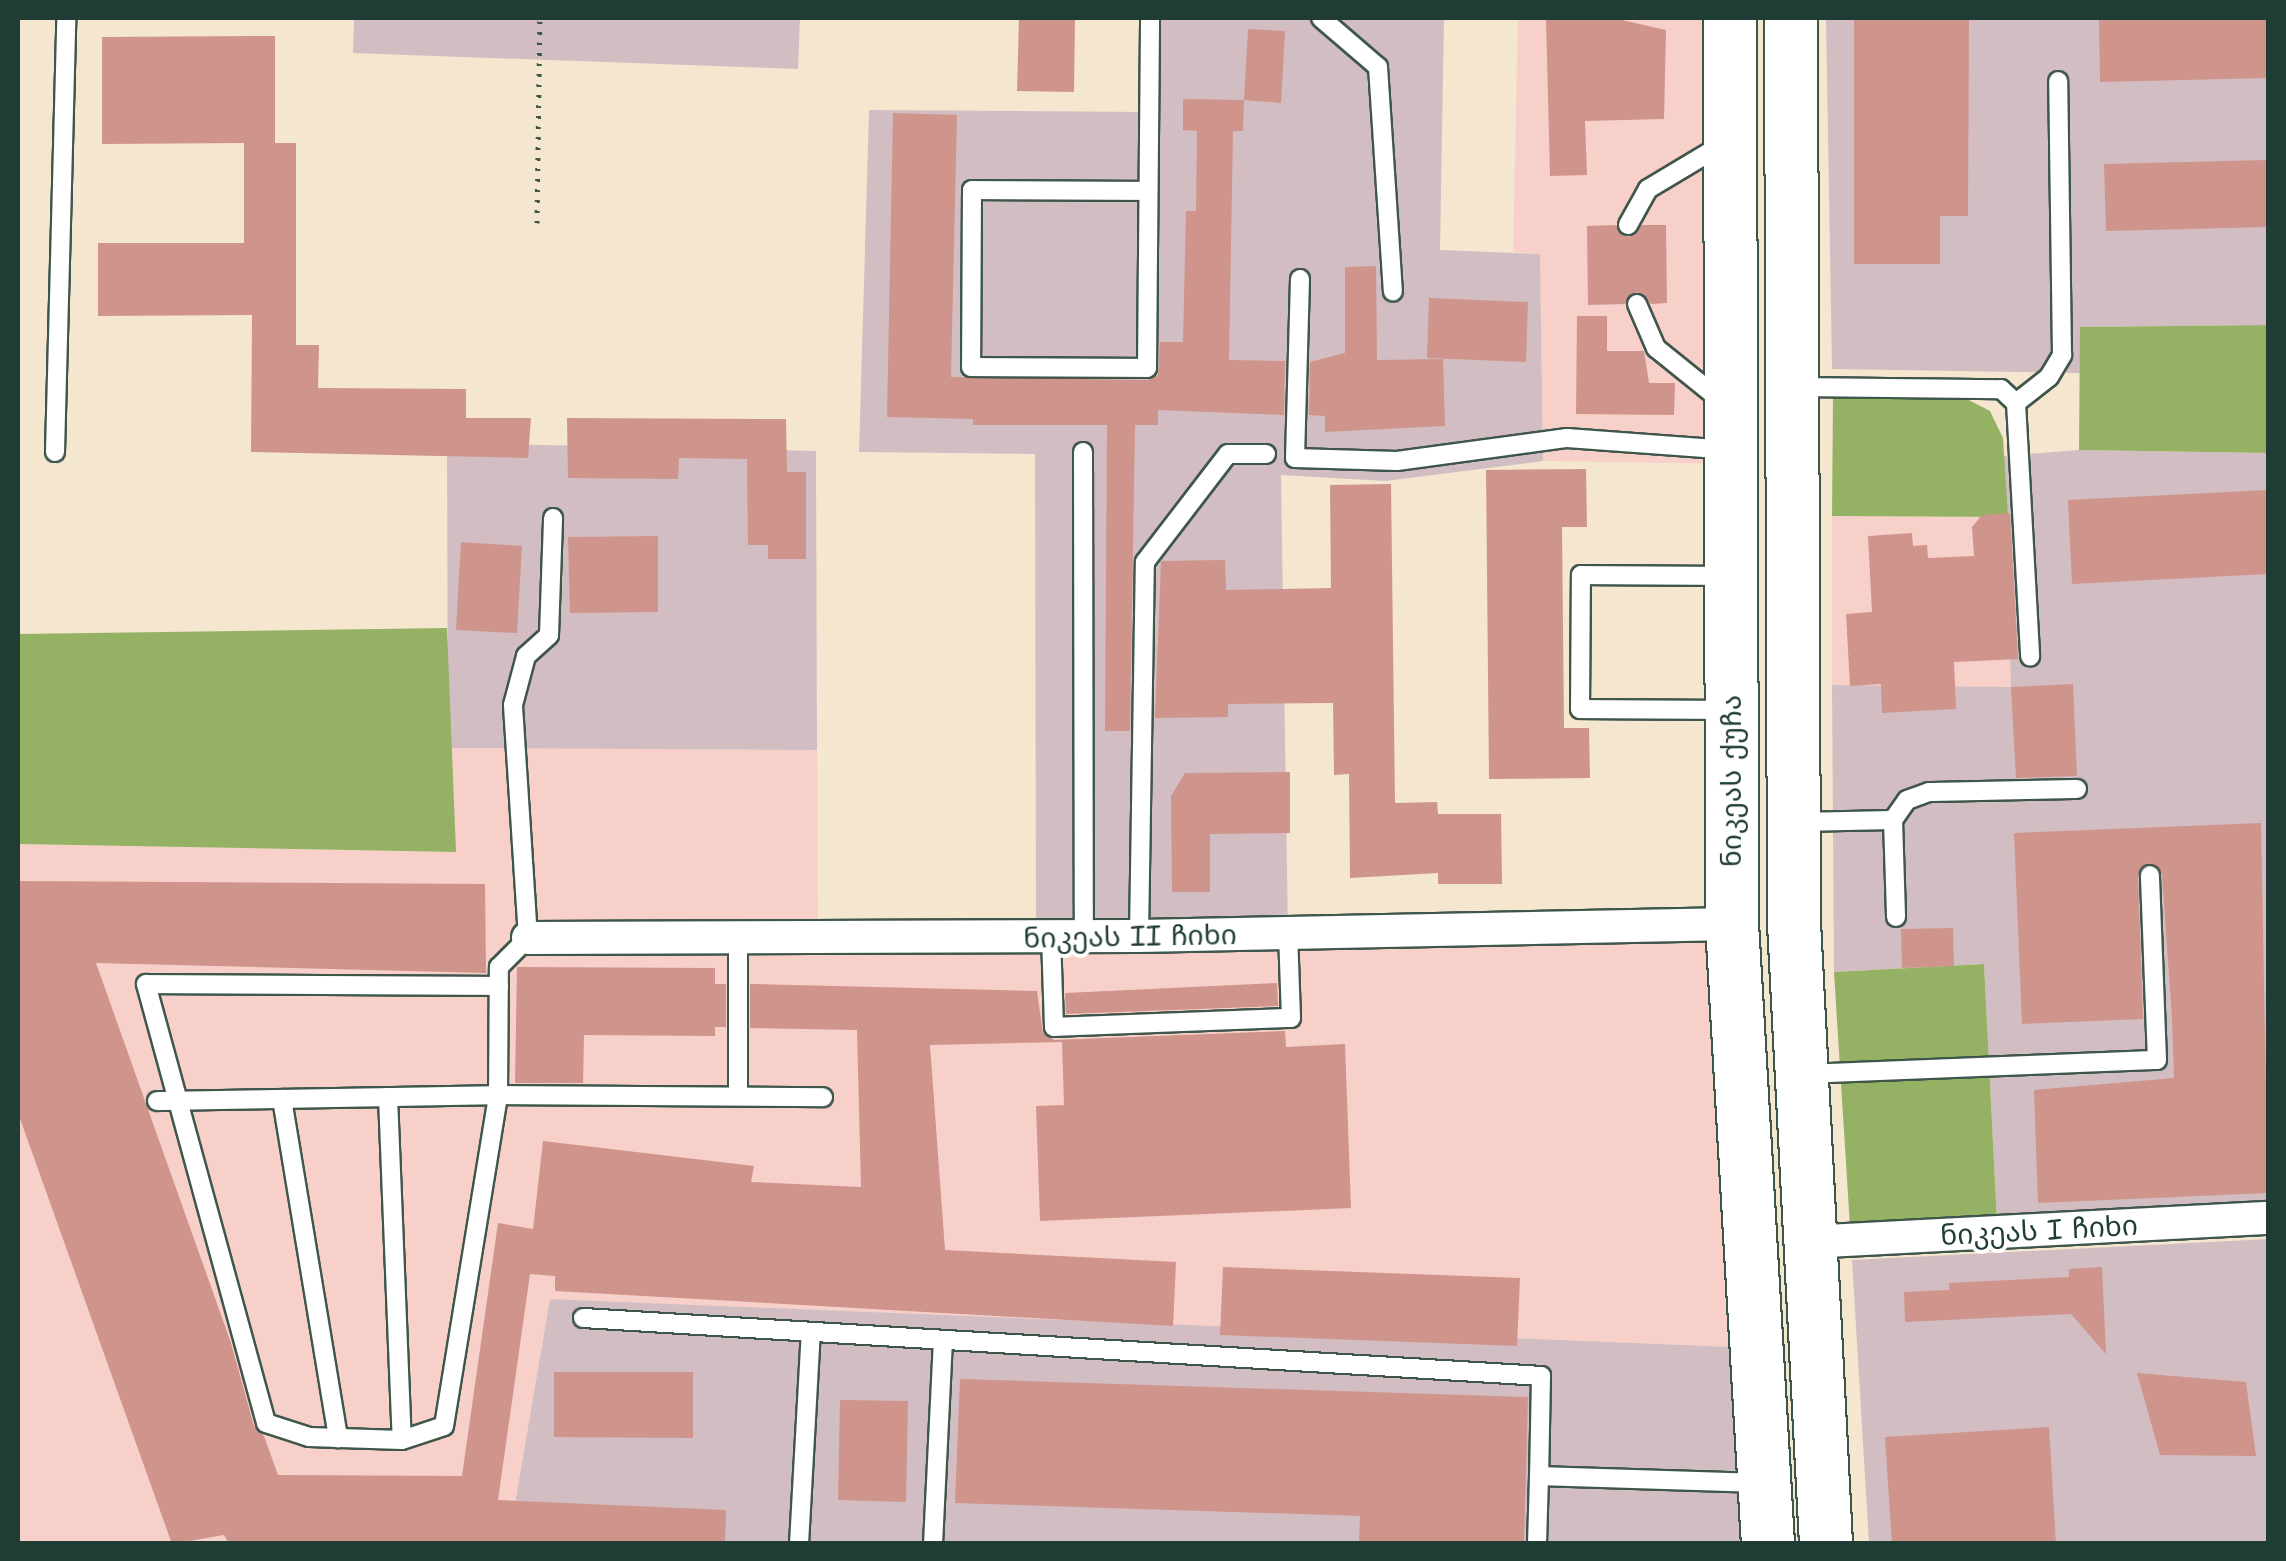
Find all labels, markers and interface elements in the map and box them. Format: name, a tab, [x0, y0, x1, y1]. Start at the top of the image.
street label: ნიკეას ქუჩა	[1714, 695, 1748, 867]
street label: ნიკეას II ჩიხი	[1023, 917, 1237, 955]
street label: ნიკეას I ჩიხი	[1939, 1208, 2139, 1252]

